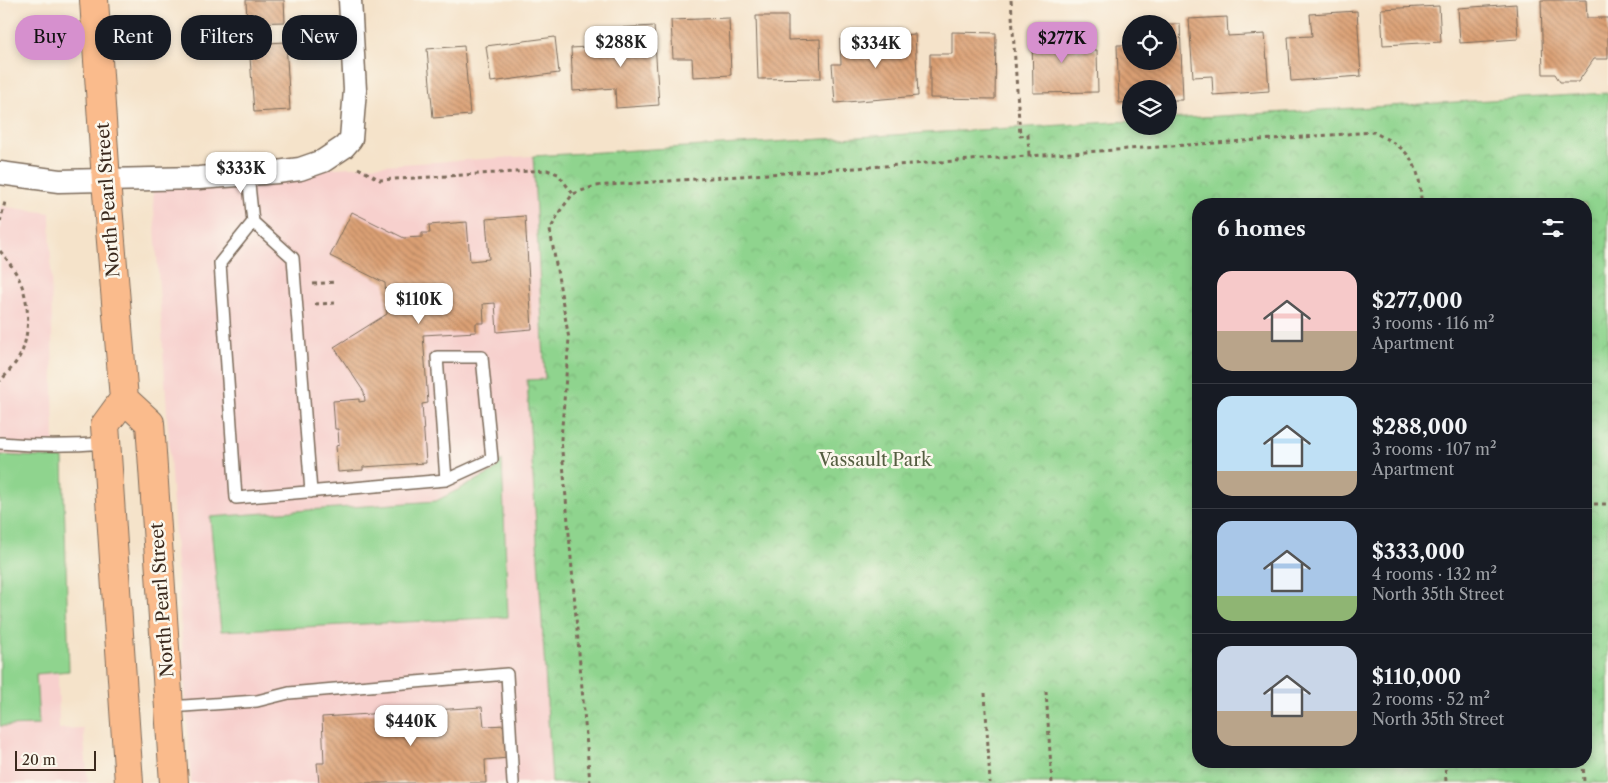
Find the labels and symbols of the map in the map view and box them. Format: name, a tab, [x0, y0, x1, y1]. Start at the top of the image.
pin: $277K	[1027, 22, 1097, 64]
pin: $288K	[586, 26, 656, 68]
pin: $334K	[841, 27, 911, 69]
street label: North Pearl Street	[92, 121, 124, 278]
pin: $333K	[206, 152, 276, 194]
pin: $110K	[384, 282, 454, 325]
park label: Vassault Park	[818, 449, 933, 471]
street label: North Pearl Street	[146, 521, 178, 678]
pin: $440K	[376, 704, 446, 747]
scale bar	[15, 748, 96, 771]

